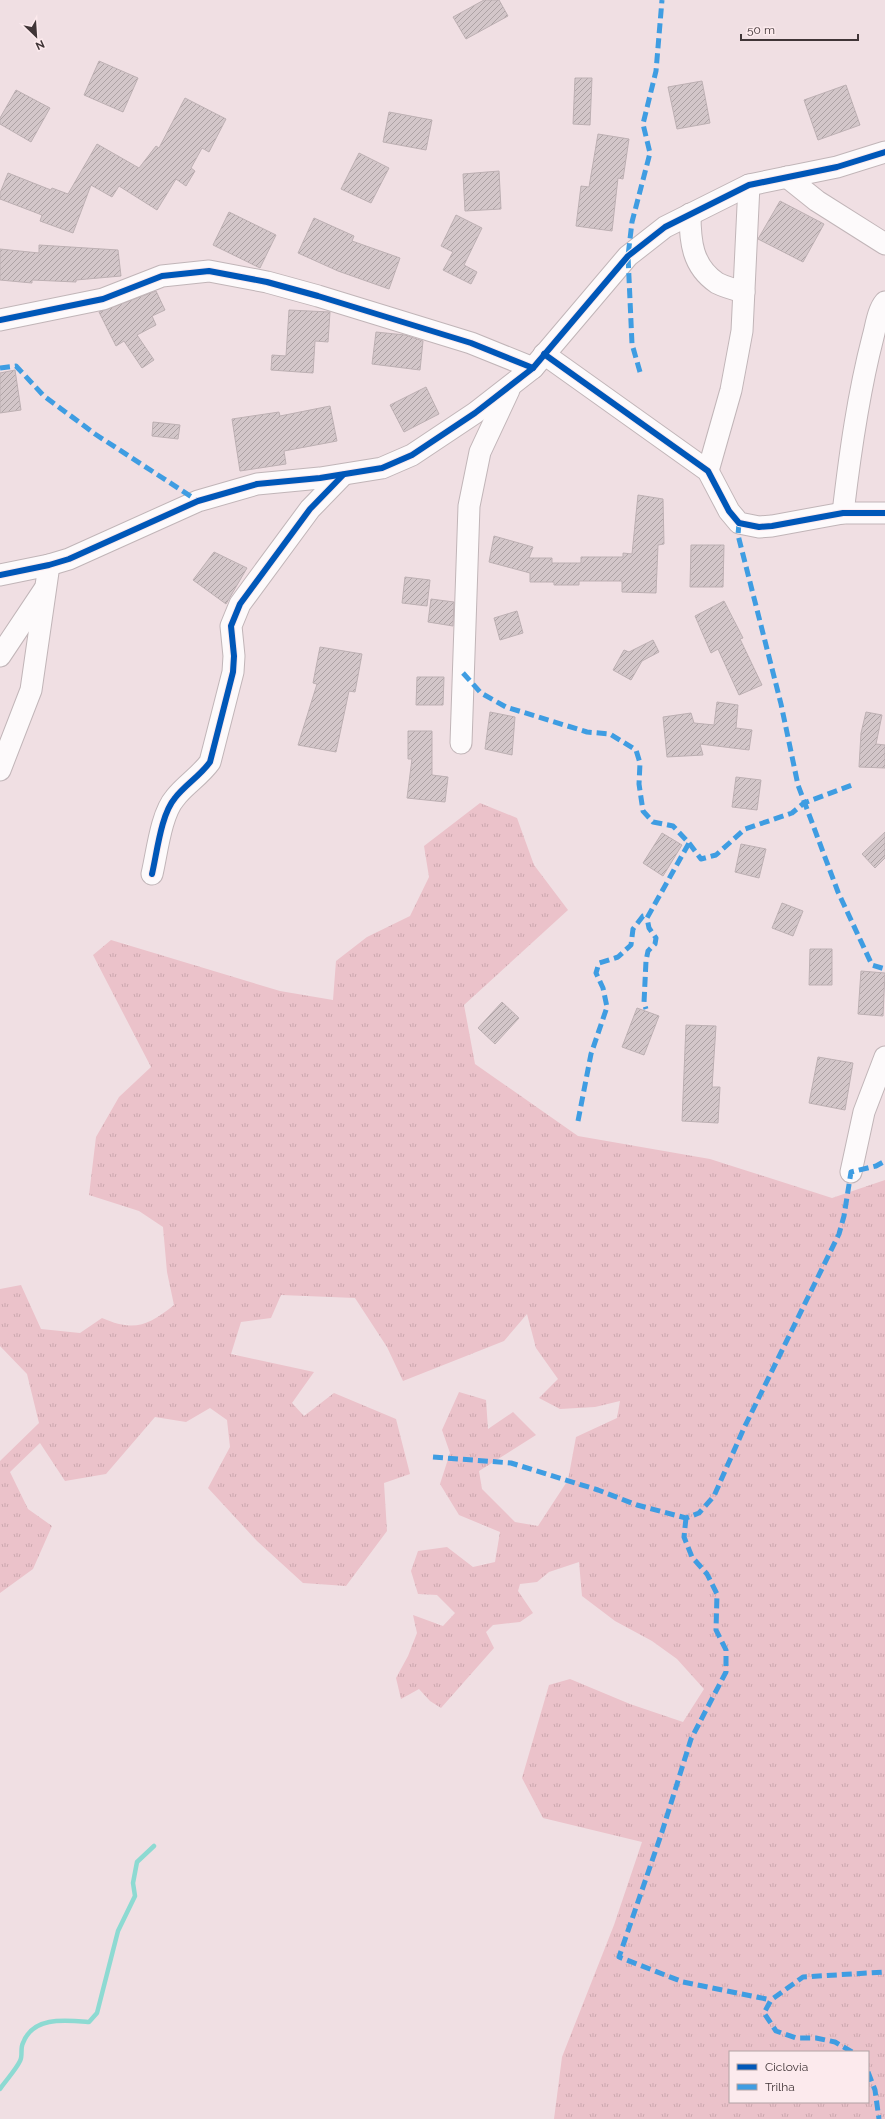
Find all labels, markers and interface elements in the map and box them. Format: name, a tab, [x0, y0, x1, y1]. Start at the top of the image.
north arrow	[16, 16, 56, 56]
scale bar	[741, 16, 858, 42]
text: 50 m	[747, 23, 775, 37]
text: N	[33, 37, 47, 52]
legend	[729, 2051, 869, 2103]
text: Ciclovia	[765, 2060, 808, 2074]
text: Trilha	[765, 2080, 795, 2094]

